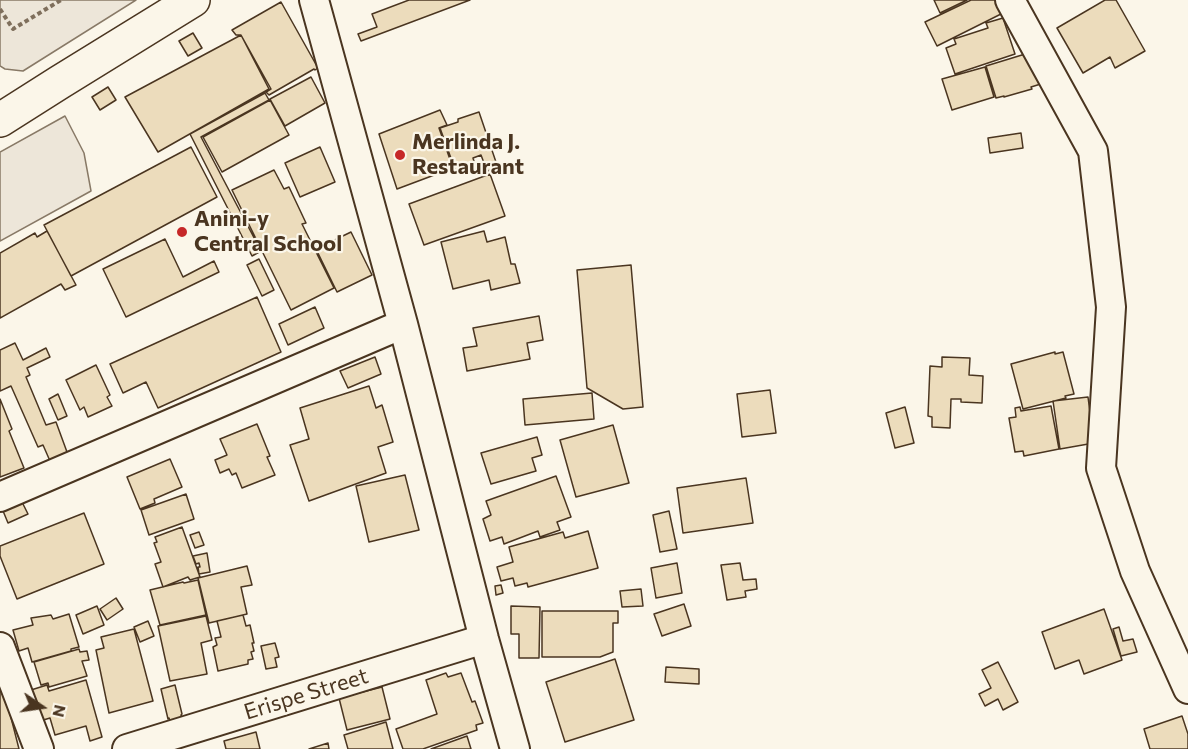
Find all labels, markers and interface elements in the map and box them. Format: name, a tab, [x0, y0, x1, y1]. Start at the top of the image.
place label: Merlinda J. Restaurant	[412, 129, 524, 180]
marker: Merlinda J. Restaurant	[393, 148, 407, 162]
place label: Anini-y Central School	[194, 206, 342, 258]
marker: Anini-y Central School	[175, 225, 189, 239]
street label: Erispe Street	[241, 663, 371, 725]
north arrow	[12, 677, 72, 737]
text: N	[49, 703, 71, 719]

